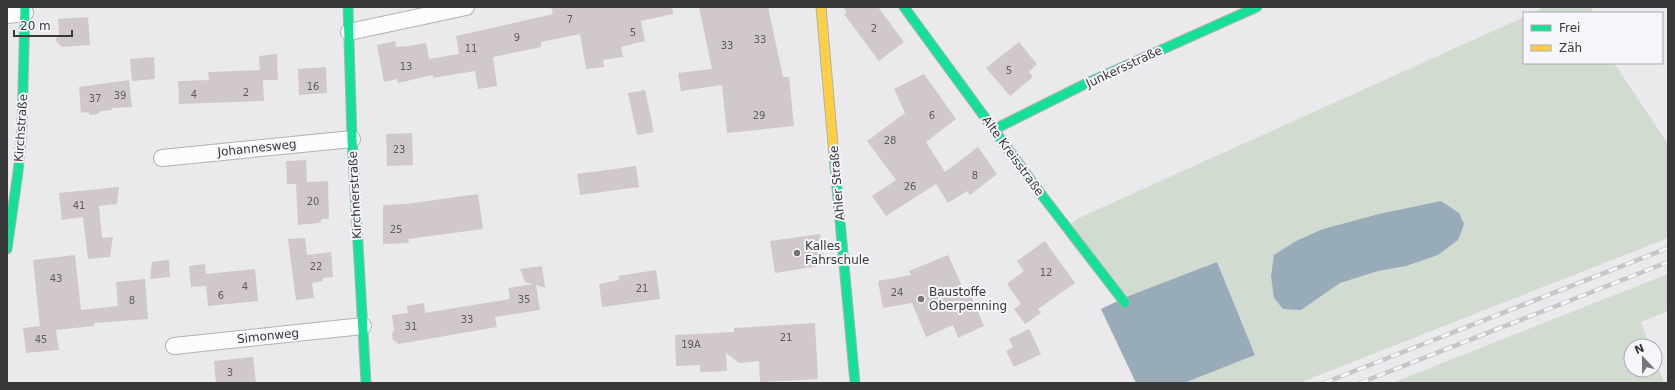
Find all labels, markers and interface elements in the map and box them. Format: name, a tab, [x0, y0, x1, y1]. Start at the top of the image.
scale bar	[14, 12, 72, 38]
legend	[1523, 12, 1663, 64]
house number: 7	[567, 14, 573, 25]
text: 20 m	[20, 19, 51, 33]
text: Frei	[1559, 21, 1580, 35]
house number: 2	[871, 23, 877, 34]
house number: 5	[630, 27, 636, 38]
house number: 9	[514, 32, 520, 43]
house number: 33	[754, 34, 766, 45]
house number: 33	[721, 40, 733, 51]
text: Zäh	[1559, 41, 1582, 55]
house number: 11	[465, 43, 477, 54]
street label: Junkersstraße	[1083, 43, 1164, 91]
house number: 13	[400, 61, 412, 72]
house number: 5	[1006, 65, 1012, 76]
house number: 16	[307, 81, 319, 92]
house number: 2	[243, 87, 249, 98]
house number: 4	[191, 89, 197, 100]
house number: 39	[114, 90, 126, 101]
street label: Kirchstraße	[12, 93, 30, 163]
house number: 37	[89, 93, 101, 104]
house number: 29	[753, 110, 765, 121]
house number: 6	[929, 110, 935, 121]
street label: Alte Kreisstraße	[979, 113, 1047, 199]
house number: 28	[884, 135, 896, 146]
street label: Johannesweg	[216, 137, 297, 159]
house number: 23	[393, 144, 405, 155]
street label: Ahler Straße	[827, 145, 847, 221]
street label: Kirchnerstraße	[346, 151, 364, 239]
house number: 8	[972, 170, 978, 181]
house number: 26	[904, 181, 916, 192]
house number: 20	[307, 196, 319, 207]
house number: 41	[73, 200, 85, 211]
house number: 25	[390, 224, 402, 235]
place label: Kalles Fahrschule	[805, 239, 869, 267]
marker: Kalles Fahrschule	[792, 248, 802, 258]
house number: 22	[310, 261, 322, 272]
house number: 12	[1040, 267, 1052, 278]
house number: 43	[50, 273, 62, 284]
house number: 4	[242, 281, 248, 292]
house number: 21	[636, 283, 648, 294]
place label: Baustoffe Oberpenning	[929, 285, 1007, 313]
house number: 24	[891, 287, 903, 298]
house number: 6	[218, 290, 224, 301]
house number: 35	[518, 294, 530, 305]
marker: Baustoffe Oberpenning	[916, 294, 926, 304]
house number: 8	[129, 295, 135, 306]
house number: 33	[461, 314, 473, 325]
house number: 31	[405, 321, 417, 332]
street label: Simonweg	[236, 326, 300, 346]
house number: 21	[780, 332, 792, 343]
house number: 45	[35, 334, 47, 345]
north arrow	[1623, 338, 1663, 378]
house number: 19A	[681, 339, 701, 350]
text: N	[1633, 341, 1646, 357]
house number: 3	[227, 367, 233, 378]

